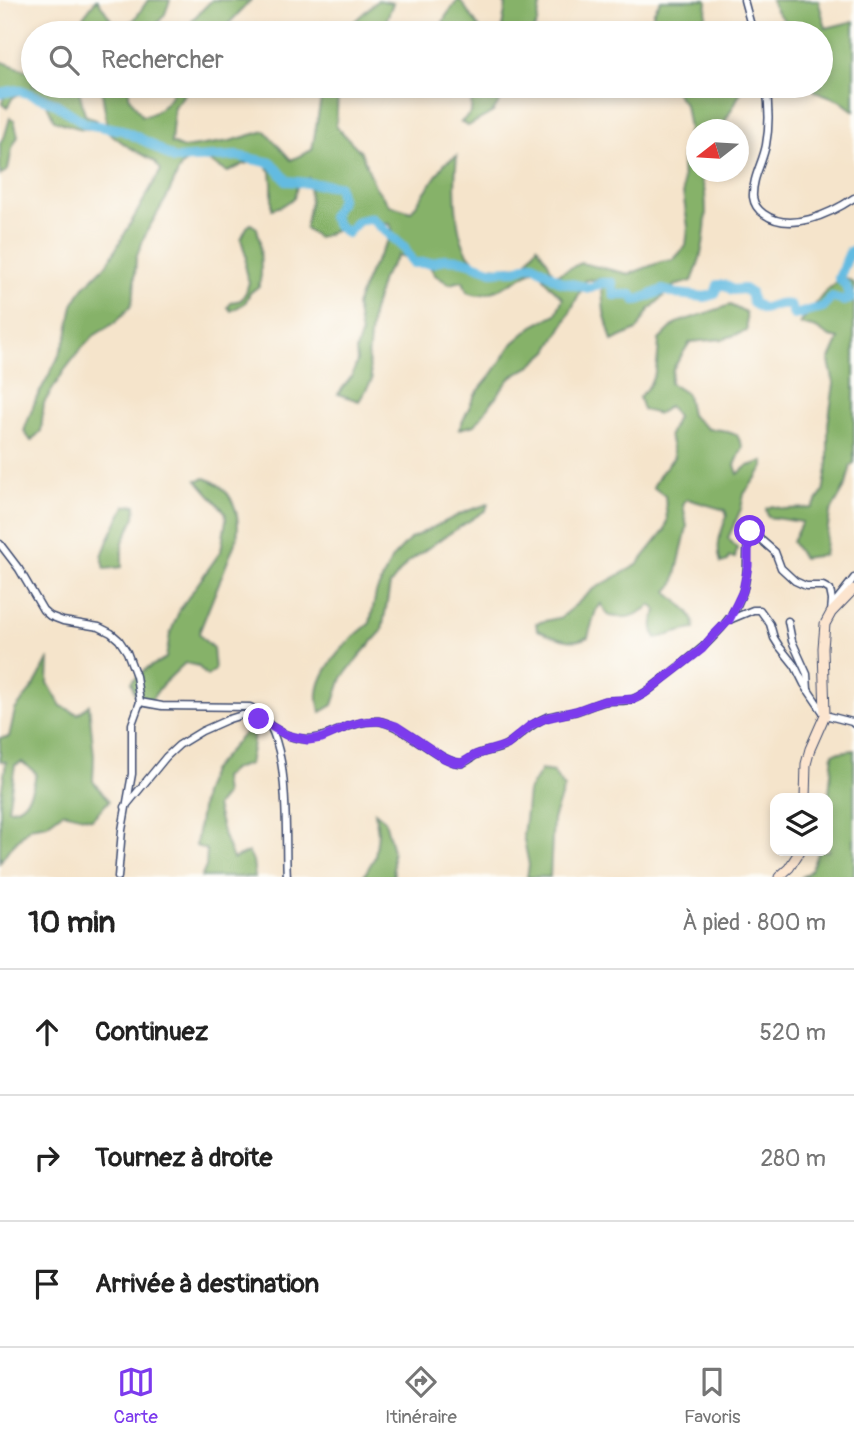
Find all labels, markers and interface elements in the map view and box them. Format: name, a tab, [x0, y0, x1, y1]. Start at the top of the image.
search box	[21, 21, 833, 98]
icon: search	[45, 41, 83, 79]
text: Rechercher	[101, 44, 224, 76]
north arrow	[686, 119, 749, 182]
route start	[734, 515, 765, 546]
route end	[243, 703, 274, 734]
map controls	[770, 793, 833, 856]
button: layers	[770, 793, 833, 856]
text: 10 min	[28, 904, 115, 941]
text: À pied · 800 m	[682, 908, 826, 937]
icon: ahead	[28, 1013, 66, 1051]
text: Continuez	[95, 1016, 208, 1048]
text: 520 m	[760, 1018, 826, 1047]
icon: right	[28, 1139, 66, 1177]
text: Tournez à droite	[95, 1142, 272, 1174]
text: 280 m	[760, 1144, 826, 1173]
icon: arrive	[28, 1265, 66, 1303]
text: Arrivée à destination	[95, 1268, 319, 1300]
tab: Carte	[114, 1363, 158, 1429]
tab: Itinéraire	[385, 1363, 457, 1429]
tab: Favoris	[684, 1363, 740, 1429]

